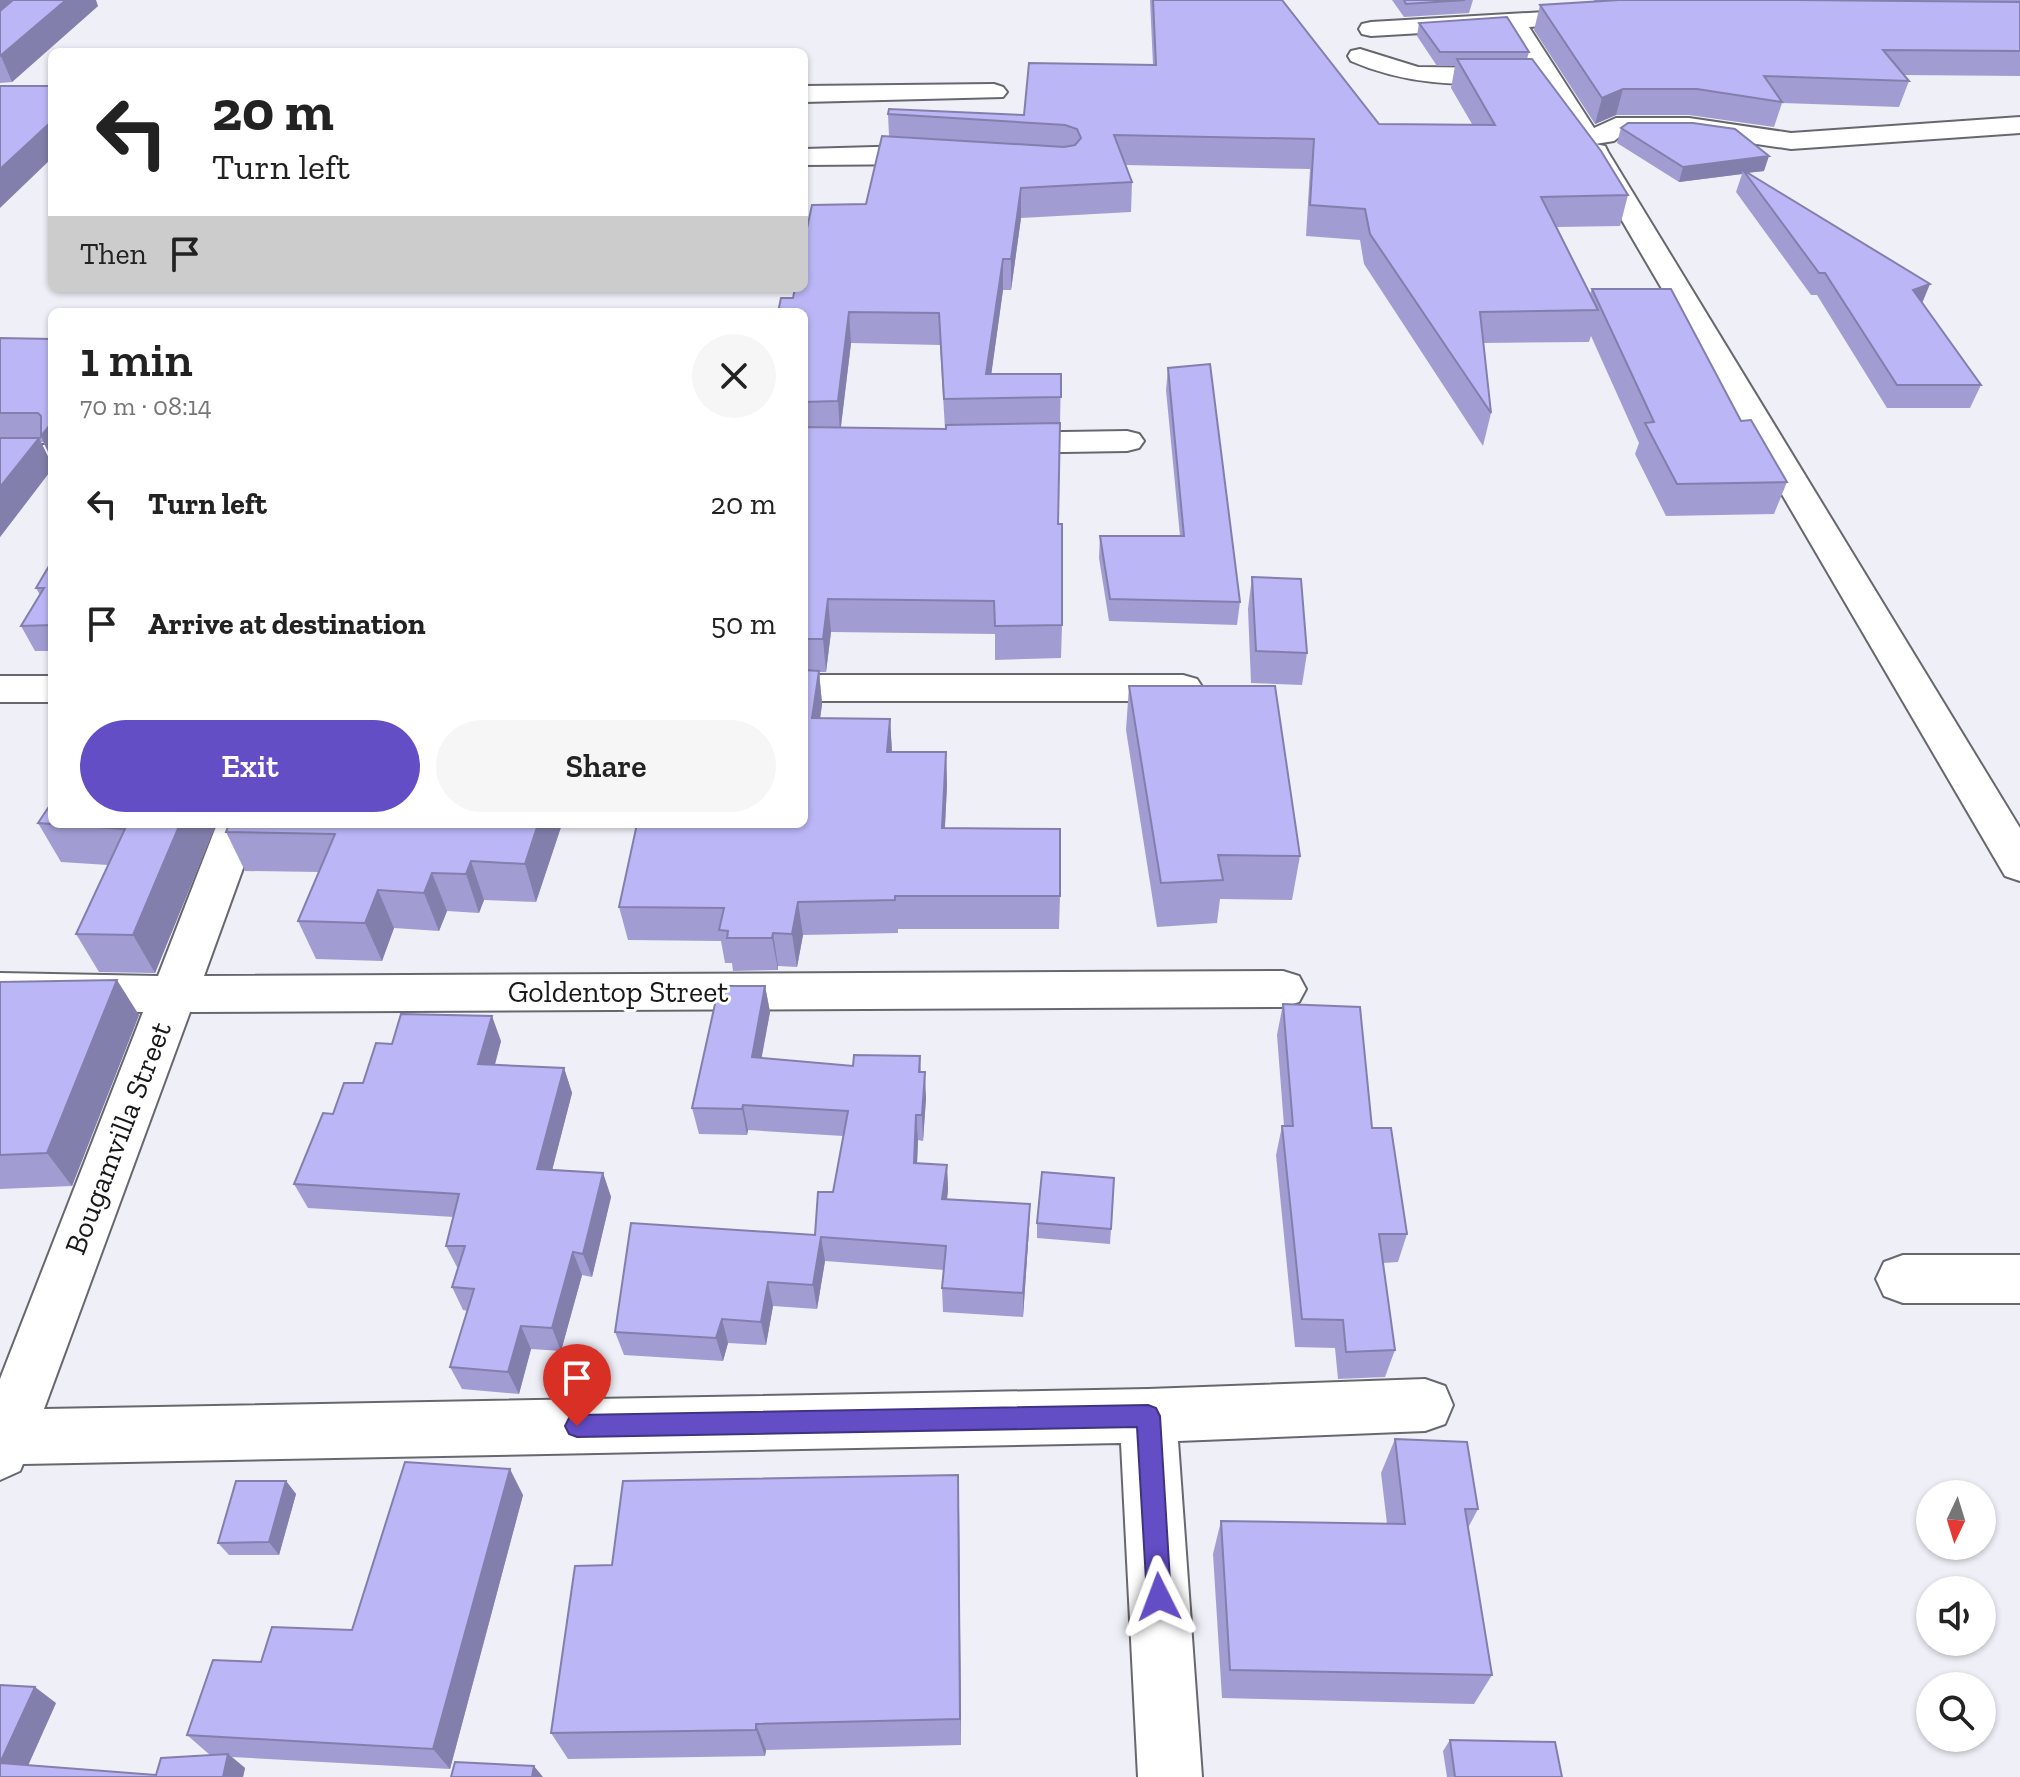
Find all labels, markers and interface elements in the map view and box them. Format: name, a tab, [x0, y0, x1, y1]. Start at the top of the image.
text: 20 m	[212, 77, 334, 144]
icon: left	[80, 80, 184, 184]
text: Turn left	[212, 145, 350, 188]
icon: arrive	[163, 232, 207, 276]
text: Then	[80, 236, 147, 272]
text: 1 min	[80, 331, 193, 388]
button: close	[692, 334, 776, 418]
text: 70 m · 08:14	[80, 390, 212, 422]
icon: left	[80, 482, 124, 526]
text: Turn left	[148, 486, 267, 522]
text: 20 m	[711, 486, 776, 522]
icon: arrive	[80, 602, 124, 646]
text: Arrive at destination	[148, 606, 425, 642]
text: 50 m	[711, 606, 776, 642]
button: Exit	[80, 720, 420, 812]
button: Share	[436, 720, 776, 812]
street label: Goldentop Street	[508, 974, 728, 1010]
street label: Bougamvilla Street	[57, 1017, 179, 1259]
pin	[543, 1344, 611, 1426]
icon: arrive	[555, 1356, 599, 1400]
north arrow	[1916, 1480, 1996, 1560]
map controls	[1916, 1480, 1996, 1752]
position arrow	[1117, 1555, 1201, 1639]
button: sound	[1916, 1576, 1996, 1656]
button: search	[1916, 1672, 1996, 1752]

